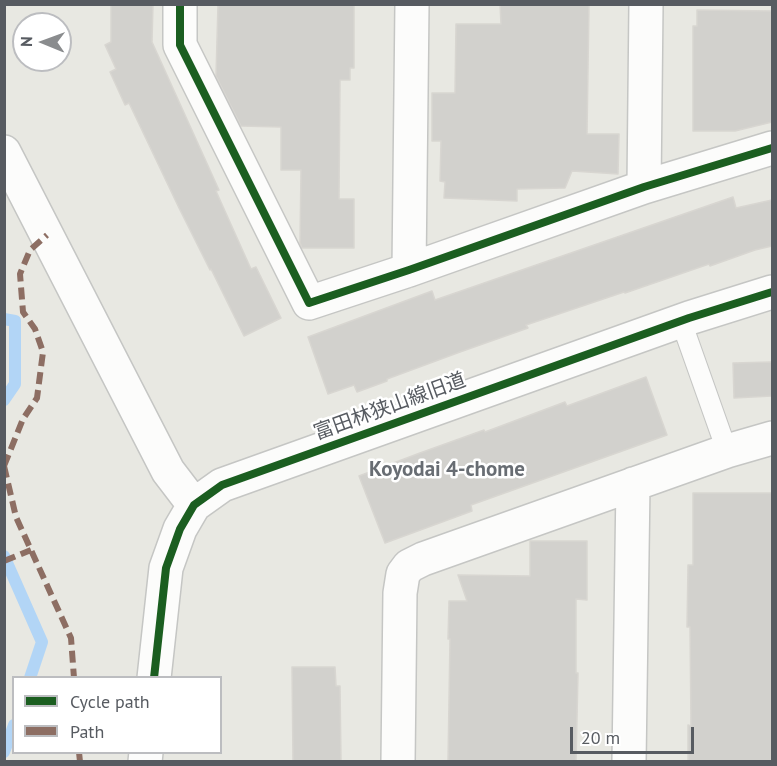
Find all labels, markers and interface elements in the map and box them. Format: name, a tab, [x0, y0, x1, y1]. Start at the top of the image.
north arrow	[12, 12, 72, 72]
text: N	[16, 36, 36, 47]
street label: 富田林狭山線旧道	[311, 368, 469, 446]
district label: Koyodai 4-chome	[369, 457, 525, 483]
legend	[12, 676, 222, 754]
text: Cycle path	[70, 690, 150, 713]
scale bar	[573, 715, 698, 753]
text: Path	[70, 720, 104, 743]
text: 20 m	[581, 726, 620, 749]

